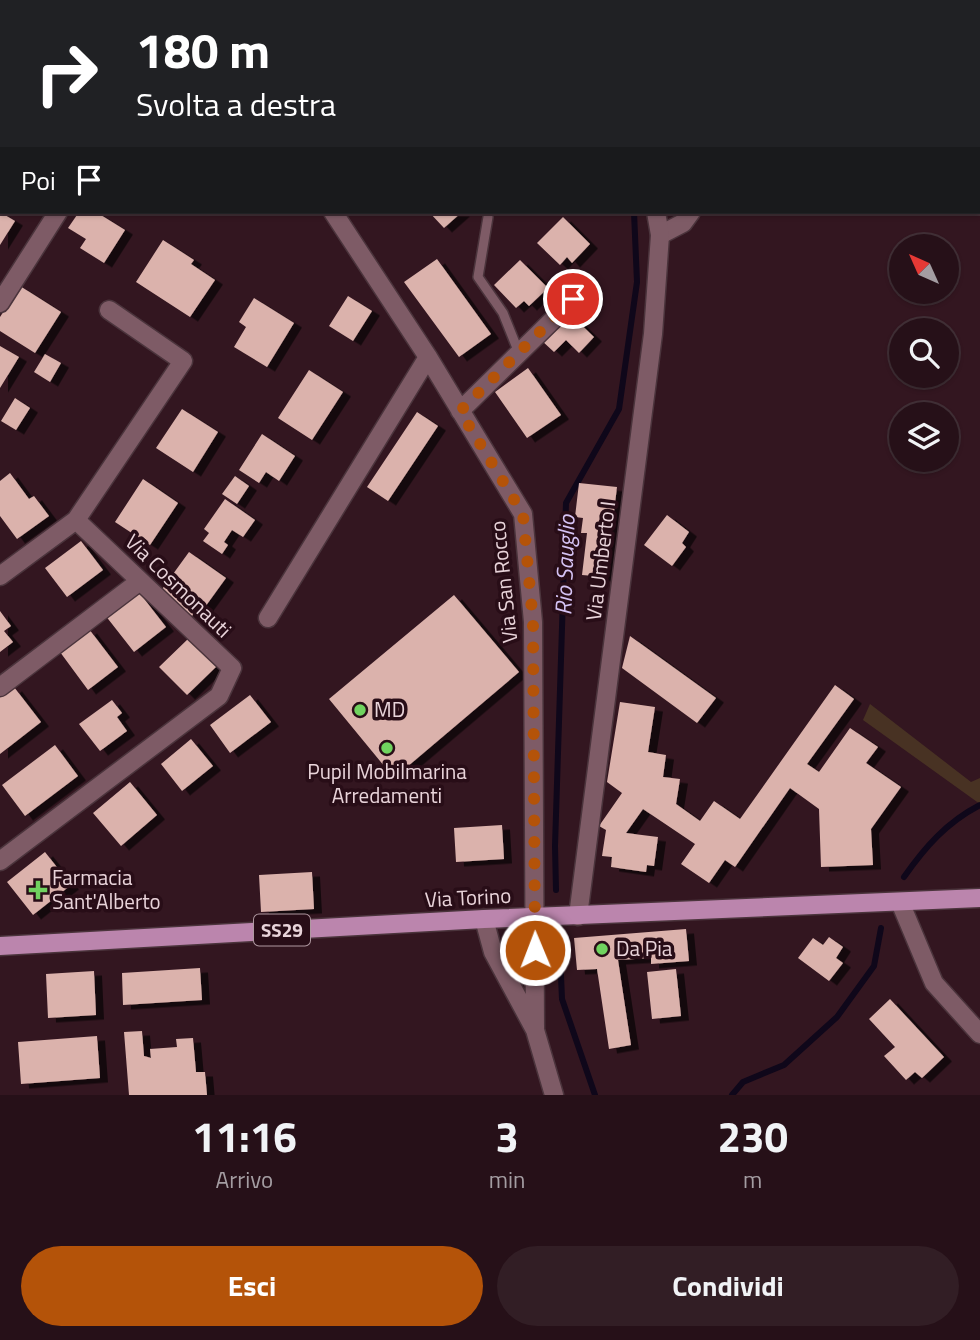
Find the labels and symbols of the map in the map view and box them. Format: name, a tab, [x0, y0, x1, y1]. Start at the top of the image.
north arrow	[889, 234, 959, 304]
pin	[543, 269, 603, 329]
street label: Via Umberto I	[577, 499, 623, 622]
water label: Rio Sauglio	[545, 514, 584, 616]
street label: Via San Rocco	[481, 519, 525, 645]
street label: Via Cosmonauti	[118, 526, 239, 645]
place label: MD	[374, 693, 405, 725]
marker: MD	[352, 702, 368, 718]
marker: Pupil Mobilmarina Arredamenti	[379, 740, 395, 756]
place label: Pupil Mobilmarina Arredamenti	[307, 755, 467, 811]
place label: Farmacia Sant'Alberto	[52, 861, 161, 917]
street label: Via Torino	[424, 879, 512, 915]
marker: Farmacia Sant'Alberto	[30, 882, 46, 898]
position arrow	[498, 913, 572, 987]
road number: SS29	[254, 914, 310, 946]
place label: Da Pia	[616, 932, 673, 964]
marker: Da Pia	[594, 941, 610, 957]

